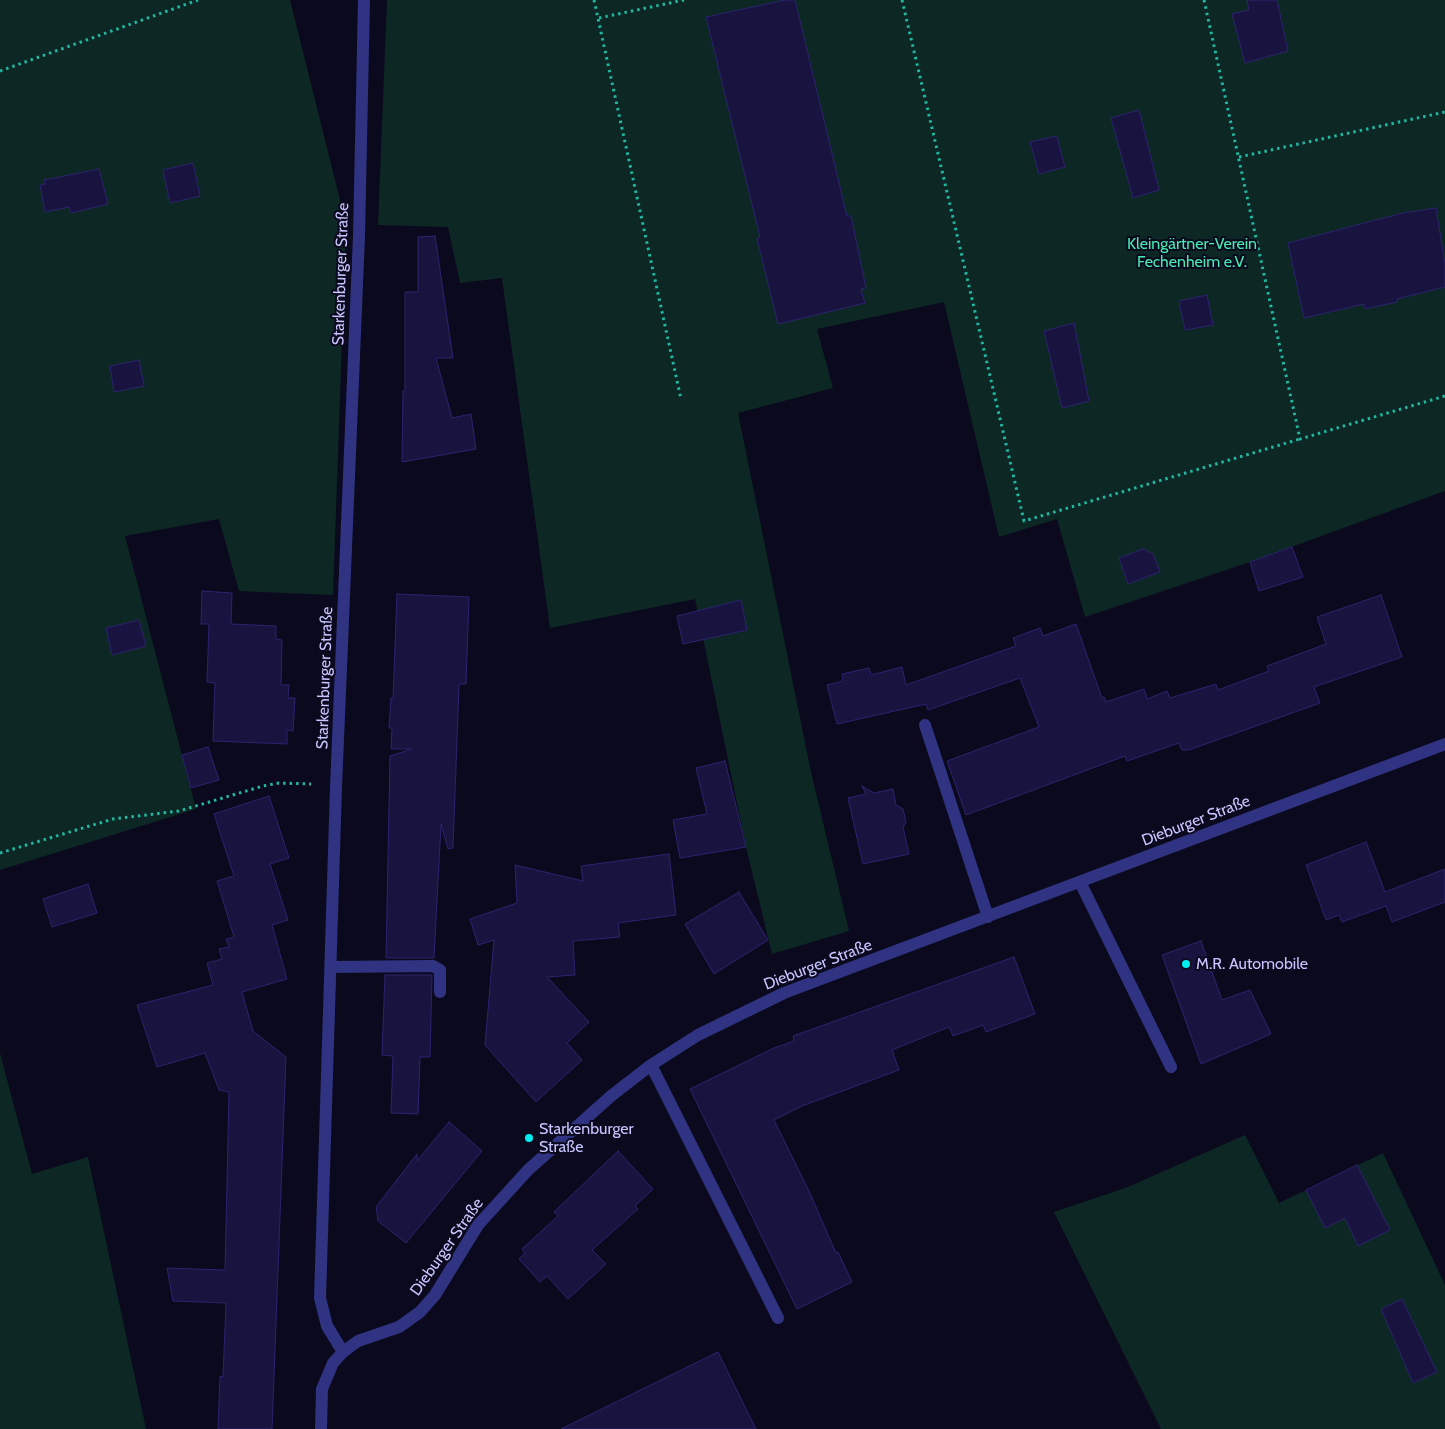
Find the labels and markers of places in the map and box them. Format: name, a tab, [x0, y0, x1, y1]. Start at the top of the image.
place label: M.R. Automobile	[1196, 954, 1308, 974]
marker: M.R. Automobile	[1180, 958, 1192, 970]
place label: Starkenburger Straße	[539, 1119, 634, 1157]
marker: Starkenburger Straße	[523, 1132, 535, 1144]

